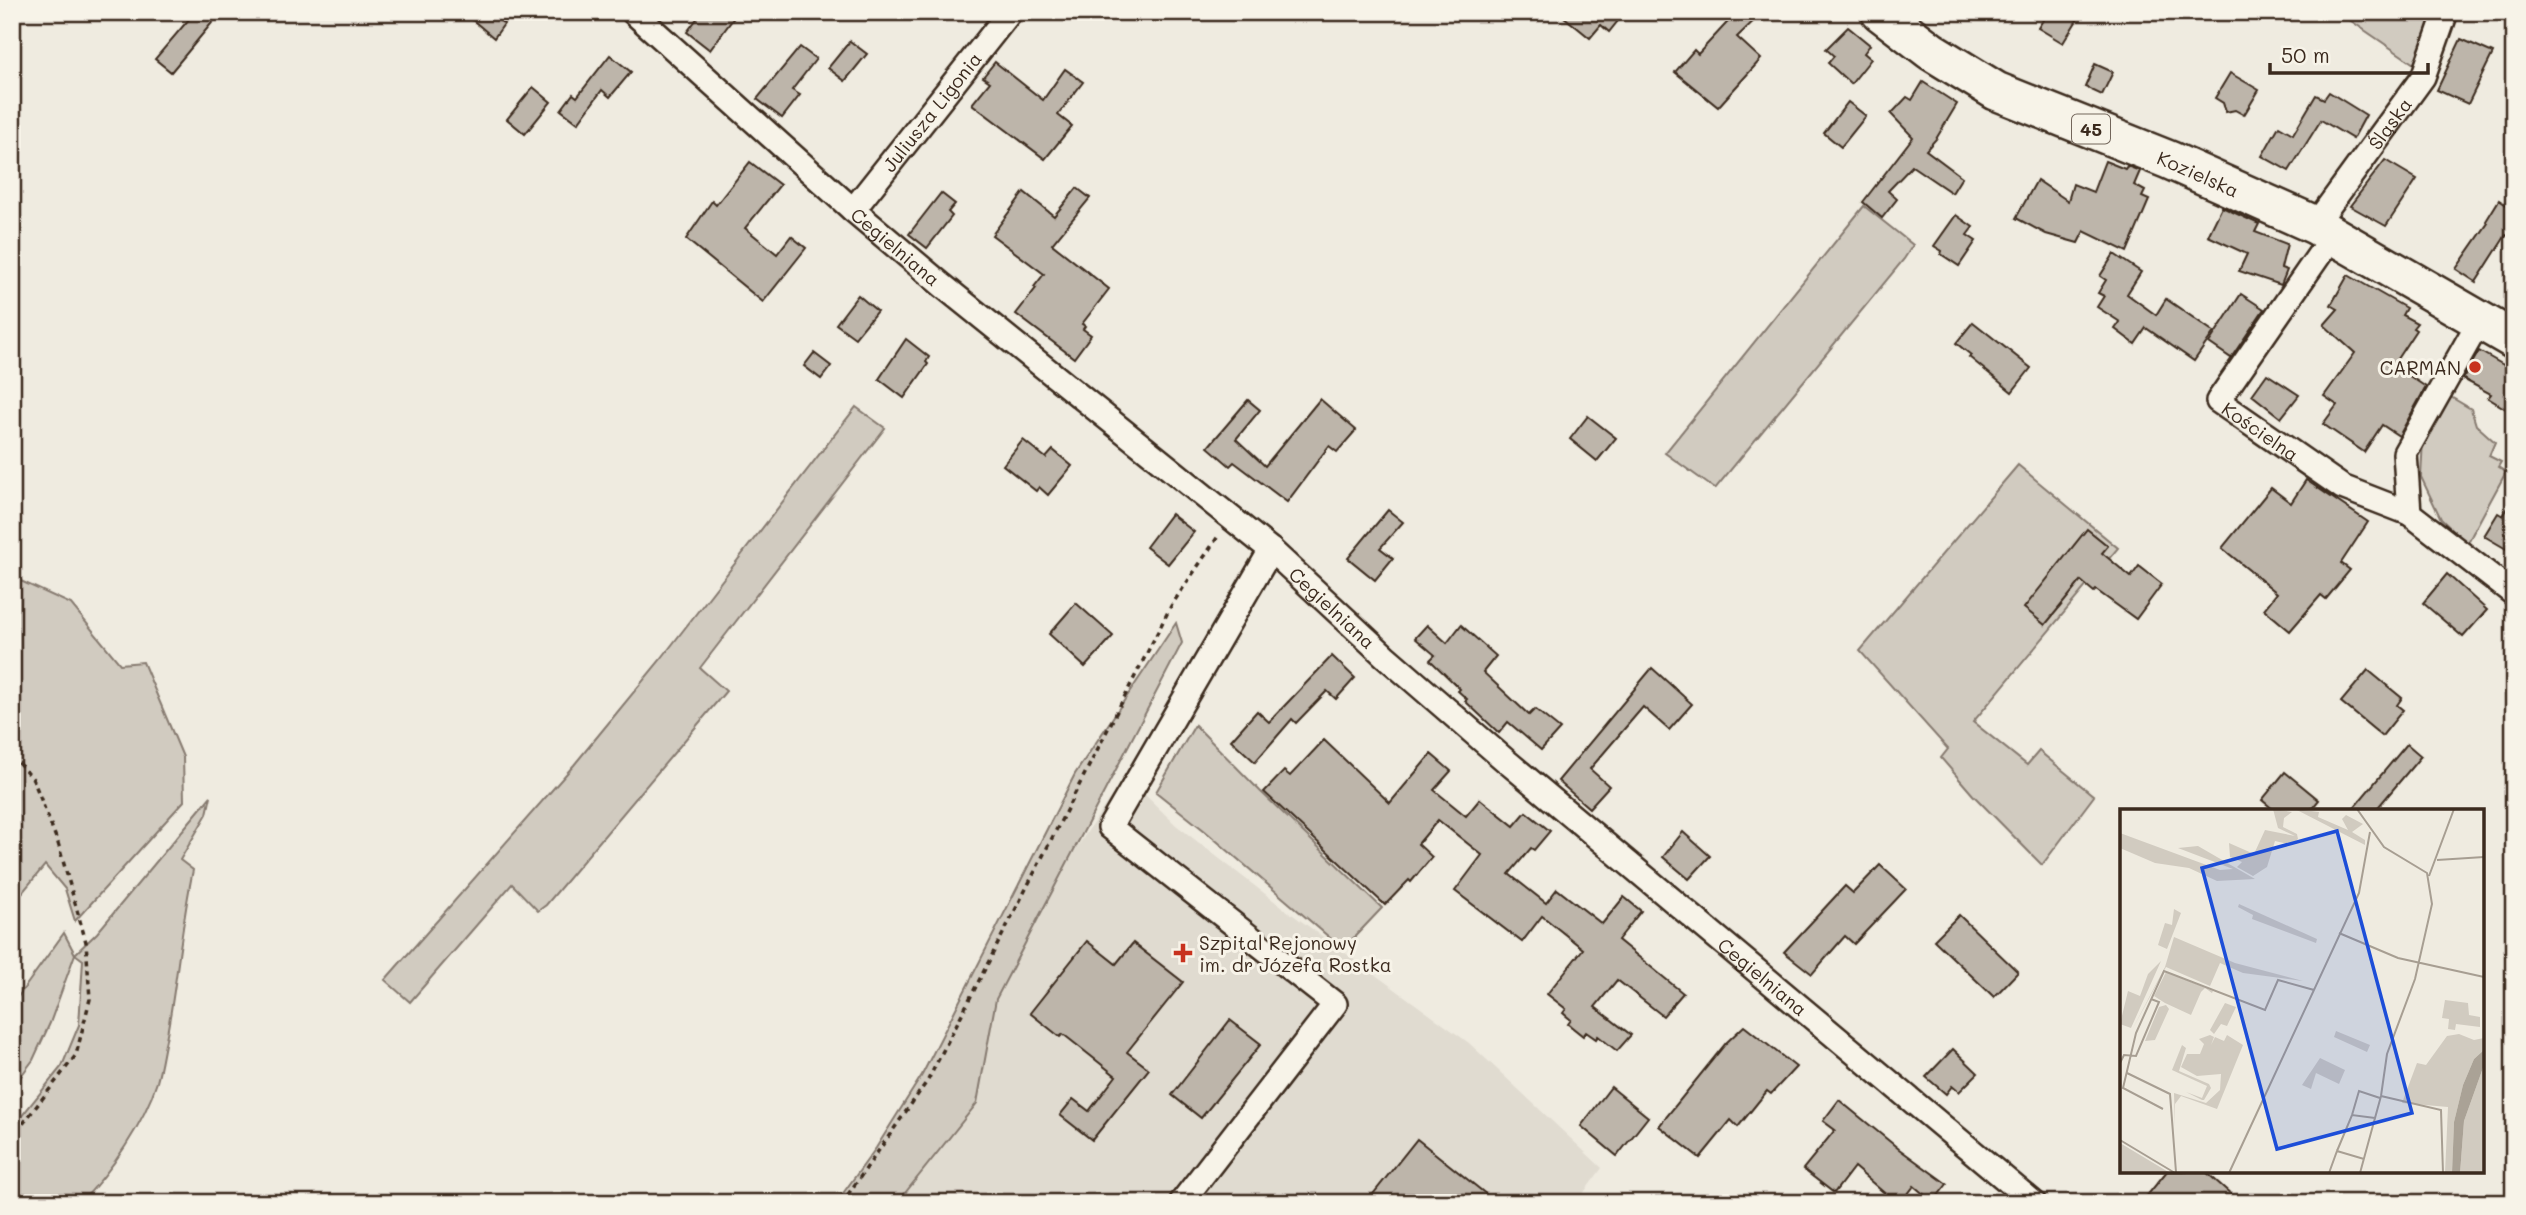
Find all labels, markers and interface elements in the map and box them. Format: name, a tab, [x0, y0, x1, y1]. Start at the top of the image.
scale bar	[2270, 32, 2428, 76]
text: 50 m	[2281, 41, 2330, 68]
street label: Juliusza Ligonia	[876, 46, 986, 176]
street label: Śląska	[2362, 92, 2417, 154]
road number: 45	[2072, 114, 2110, 144]
street label: Kozielska	[2154, 144, 2243, 202]
street label: Cegielniana	[846, 201, 946, 291]
place label: CARMAN	[2380, 355, 2461, 380]
marker: CARMAN	[2467, 359, 2483, 375]
street label: Kościelna	[2217, 395, 2304, 466]
street label: Cegielniana	[1284, 561, 1381, 654]
inset map	[2120, 809, 2484, 1173]
place label: Szpital Rejonowy im. dr Józefa Rostka	[1199, 930, 1392, 977]
street label: Cegielniana	[1713, 932, 1813, 1021]
marker: Szpital Rejonowy im. dr Józefa Rostka	[1173, 943, 1193, 963]

